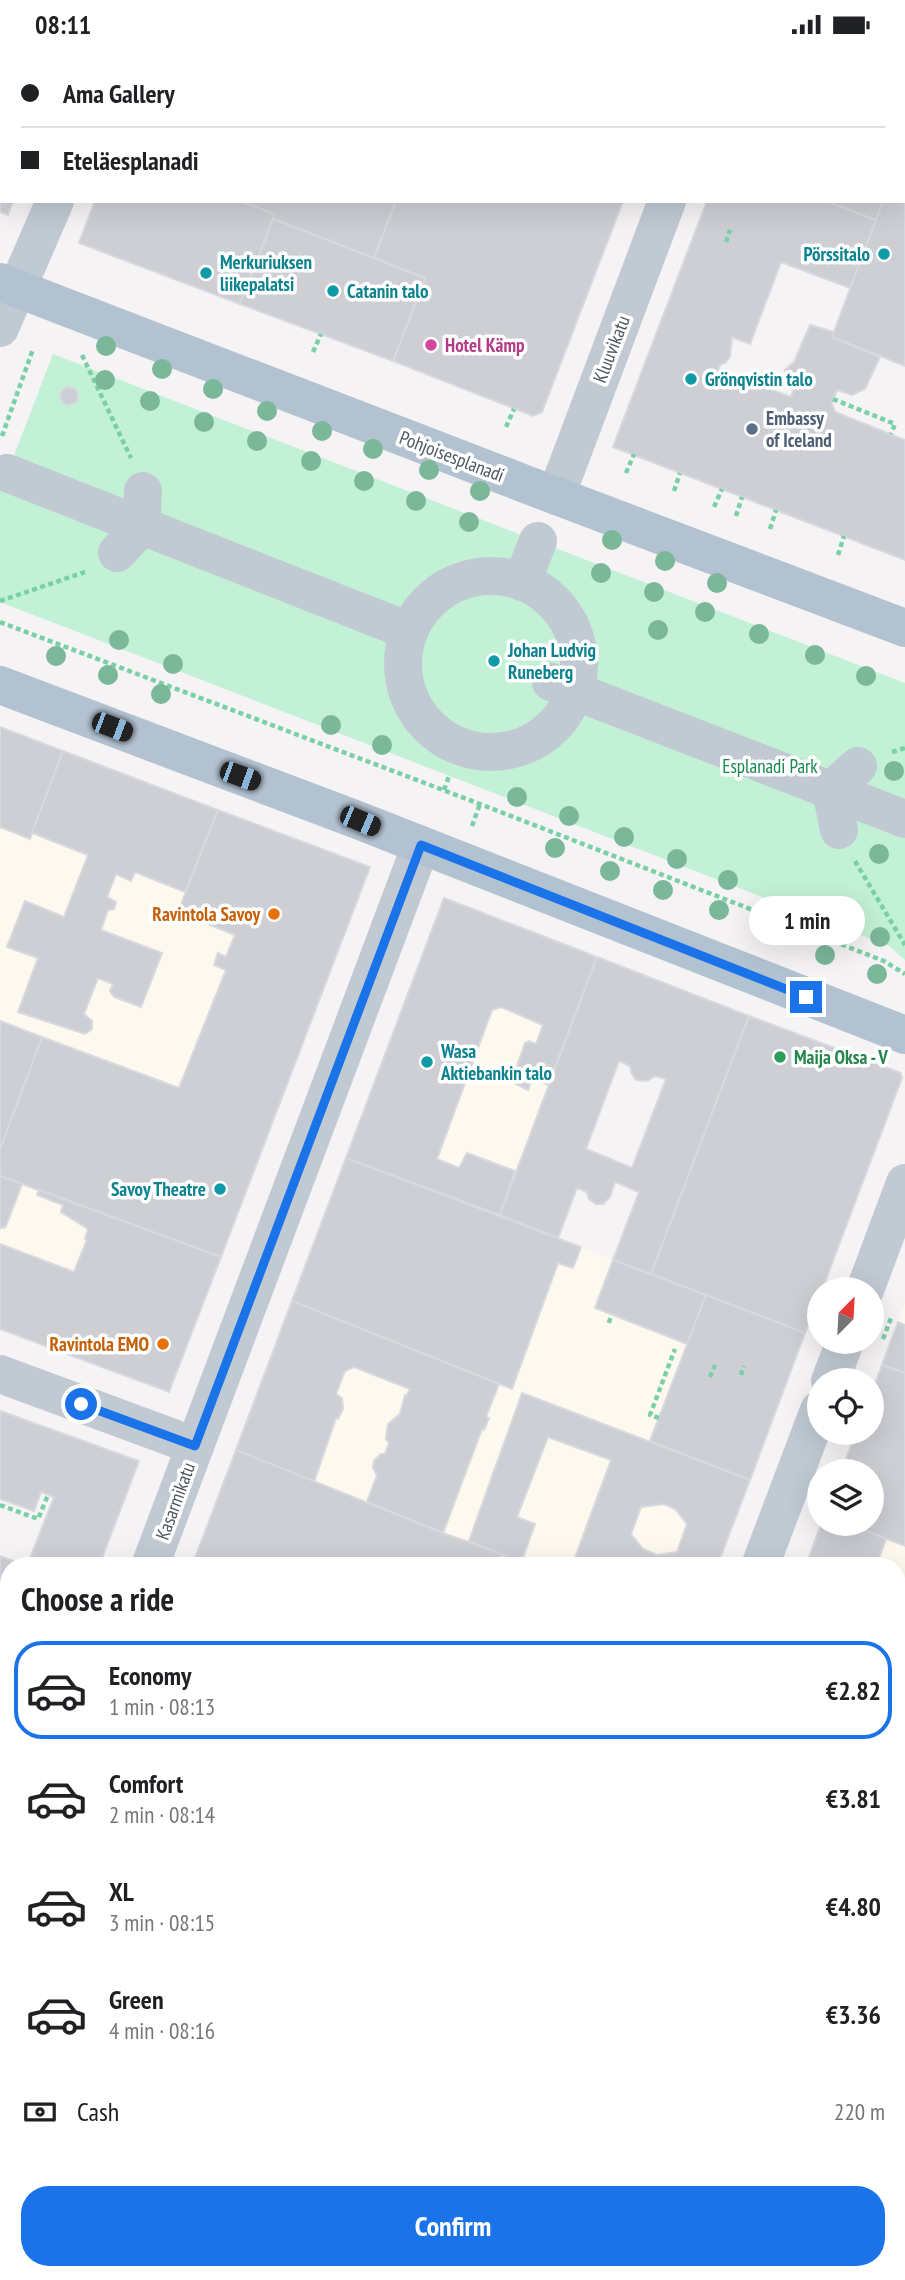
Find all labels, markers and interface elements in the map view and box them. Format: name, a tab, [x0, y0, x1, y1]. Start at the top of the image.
text: 08:11	[35, 8, 91, 41]
text: Ama Gallery	[63, 77, 175, 110]
text: Eteläesplanadi	[63, 144, 199, 177]
place label: Pörssitalo	[803, 242, 870, 266]
marker: Pörssitalo	[876, 246, 892, 262]
place label: Merkuriuksen liikepalatsi	[220, 250, 312, 296]
marker: Merkuriuksen liikepalatsi	[198, 265, 214, 281]
place label: Catanin talo	[347, 279, 428, 303]
marker: Catanin talo	[325, 283, 341, 299]
street label: Kluuvikatu	[587, 312, 635, 386]
place label: Hotel Kämp	[445, 333, 525, 357]
marker: Hotel Kämp	[423, 337, 439, 353]
place label: Grönqvistin talo	[705, 367, 813, 391]
marker: Grönqvistin talo	[683, 371, 699, 387]
place label: Embassy of Iceland	[766, 406, 832, 452]
marker: Embassy of Iceland	[744, 421, 760, 437]
street label: Pohjoisesplanadi	[396, 425, 508, 487]
place label: Johan Ludvig Runeberg	[507, 638, 596, 684]
marker: Johan Ludvig Runeberg	[486, 653, 502, 669]
car	[89, 710, 136, 744]
park label: Esplanadi Park	[722, 754, 818, 778]
car	[217, 759, 264, 793]
car	[337, 803, 384, 839]
callout: 1 min	[748, 895, 864, 944]
place label: Ravintola Savoy	[152, 902, 260, 926]
marker: Ravintola Savoy	[266, 906, 282, 922]
text: 1 min	[784, 906, 830, 935]
route end	[790, 981, 822, 1013]
place label: Wasa Aktiebankin talo	[440, 1039, 552, 1085]
place label: Maija Oksa - V	[794, 1045, 888, 1069]
marker: Maija Oksa - V	[772, 1049, 788, 1065]
marker: Wasa Aktiebankin talo	[419, 1054, 435, 1070]
place label: Savoy Theatre	[111, 1177, 206, 1201]
marker: Savoy Theatre	[212, 1181, 228, 1197]
north arrow	[807, 1277, 884, 1355]
map controls	[807, 1277, 884, 1536]
place label: Ravintola EMO	[50, 1332, 149, 1356]
marker: Ravintola EMO	[155, 1336, 171, 1352]
button: locate	[807, 1368, 884, 1445]
route start	[65, 1388, 97, 1420]
street label: Kasarmikatu	[150, 1459, 200, 1543]
button: layers	[807, 1459, 884, 1536]
text: Choose a ride	[21, 1578, 174, 1620]
icon: car	[25, 1659, 88, 1722]
text: Economy	[109, 1659, 191, 1692]
text: €2.82	[826, 1674, 881, 1707]
text: 1 min · 08:13	[109, 1692, 215, 1721]
icon: car	[25, 1767, 88, 1830]
text: Comfort	[109, 1767, 183, 1800]
text: €3.81	[826, 1782, 881, 1815]
text: 2 min · 08:14	[109, 1800, 215, 1829]
icon: car	[25, 1875, 88, 1938]
text: XL	[109, 1875, 134, 1908]
text: €4.80	[826, 1890, 881, 1923]
text: 3 min · 08:15	[109, 1908, 215, 1937]
icon: car	[25, 1983, 88, 2046]
text: Green	[109, 1983, 164, 2016]
text: €3.36	[826, 1998, 881, 2031]
text: 4 min · 08:16	[109, 2016, 215, 2045]
icon: cash	[21, 2093, 59, 2131]
text: Cash	[77, 2095, 119, 2128]
text: 220 m	[834, 2097, 885, 2126]
button: Confirm	[21, 2186, 885, 2266]

